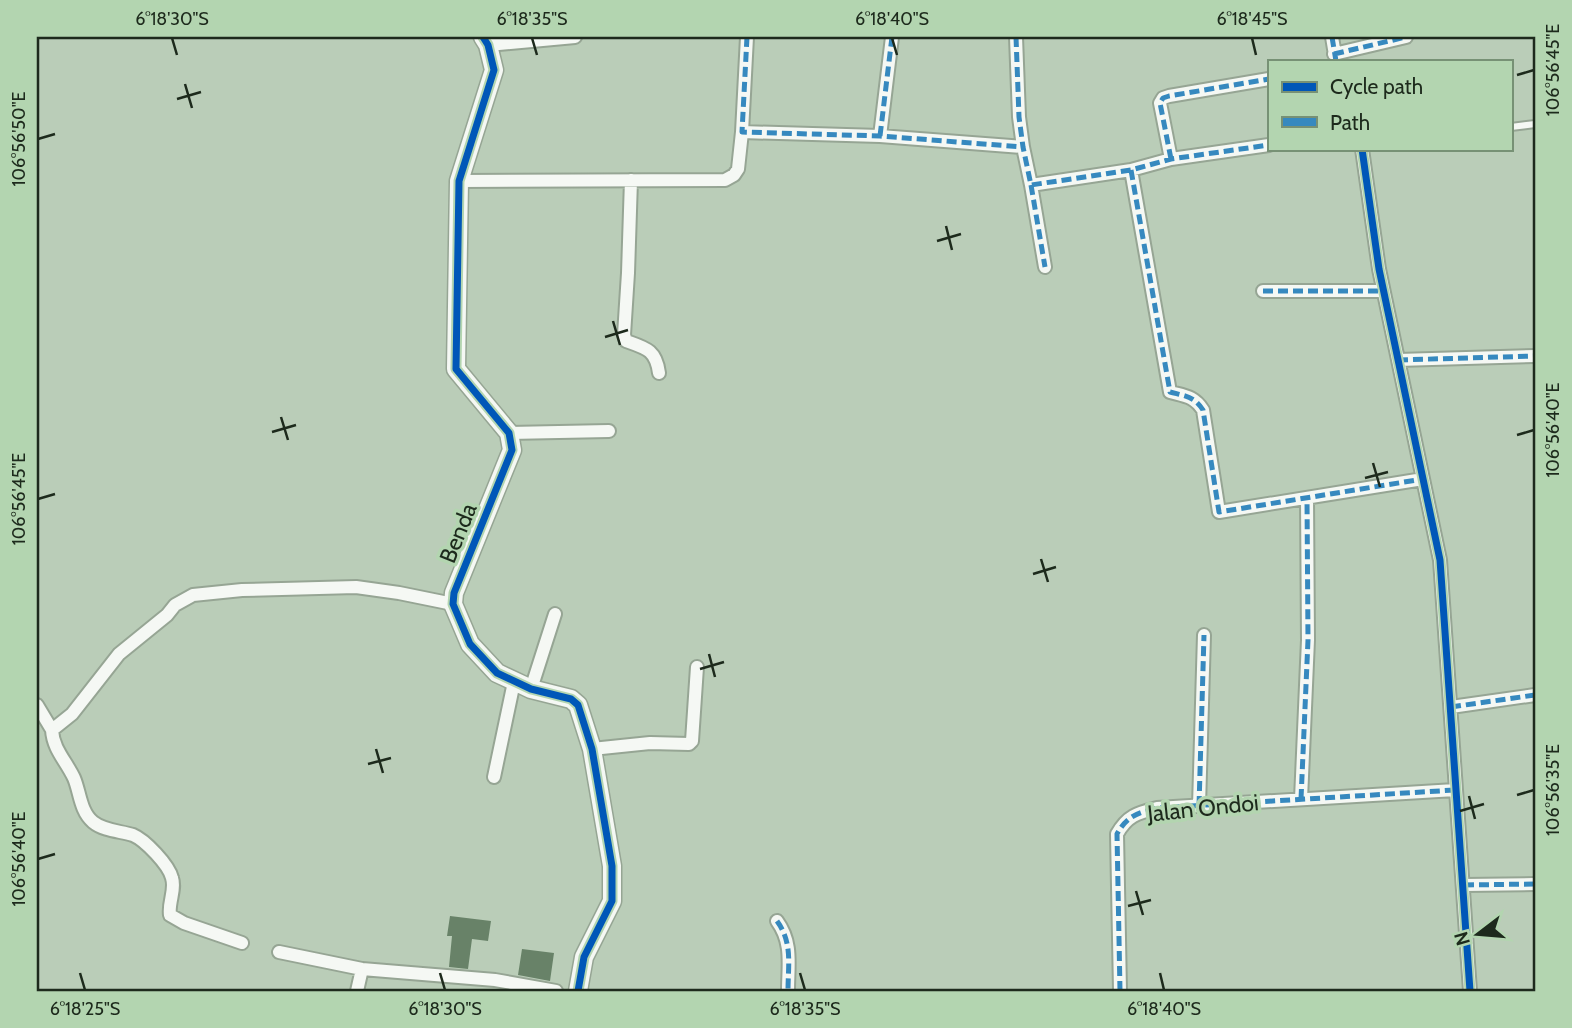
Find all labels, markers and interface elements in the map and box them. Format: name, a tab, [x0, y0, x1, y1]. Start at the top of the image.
text: 6°18'30"S	[135, 8, 209, 30]
text: 6°18'35"S	[497, 8, 567, 30]
text: 6°18'40"S	[855, 8, 929, 30]
text: 6°18'45"S	[1216, 8, 1288, 30]
text: 106°56'45"E	[1542, 24, 1564, 116]
legend	[1268, 60, 1512, 150]
text: Cycle path	[1330, 74, 1423, 99]
text: 106°56'50"E	[8, 92, 30, 186]
text: Path	[1330, 110, 1370, 135]
text: 106°56'40"E	[1542, 382, 1564, 478]
text: 106°56'45"E	[8, 453, 30, 545]
street label: Benda	[433, 499, 483, 567]
text: 106°56'35"E	[1542, 744, 1564, 836]
street label: Jalan Ondoi	[1145, 788, 1260, 828]
text: 106°56'40"E	[8, 811, 30, 907]
north arrow	[1442, 898, 1512, 968]
text: N	[1449, 929, 1475, 948]
text: 6°18'25"S	[50, 998, 120, 1020]
text: 6°18'30"S	[408, 998, 482, 1020]
text: 6°18'35"S	[770, 998, 840, 1020]
text: 6°18'40"S	[1127, 998, 1201, 1020]

